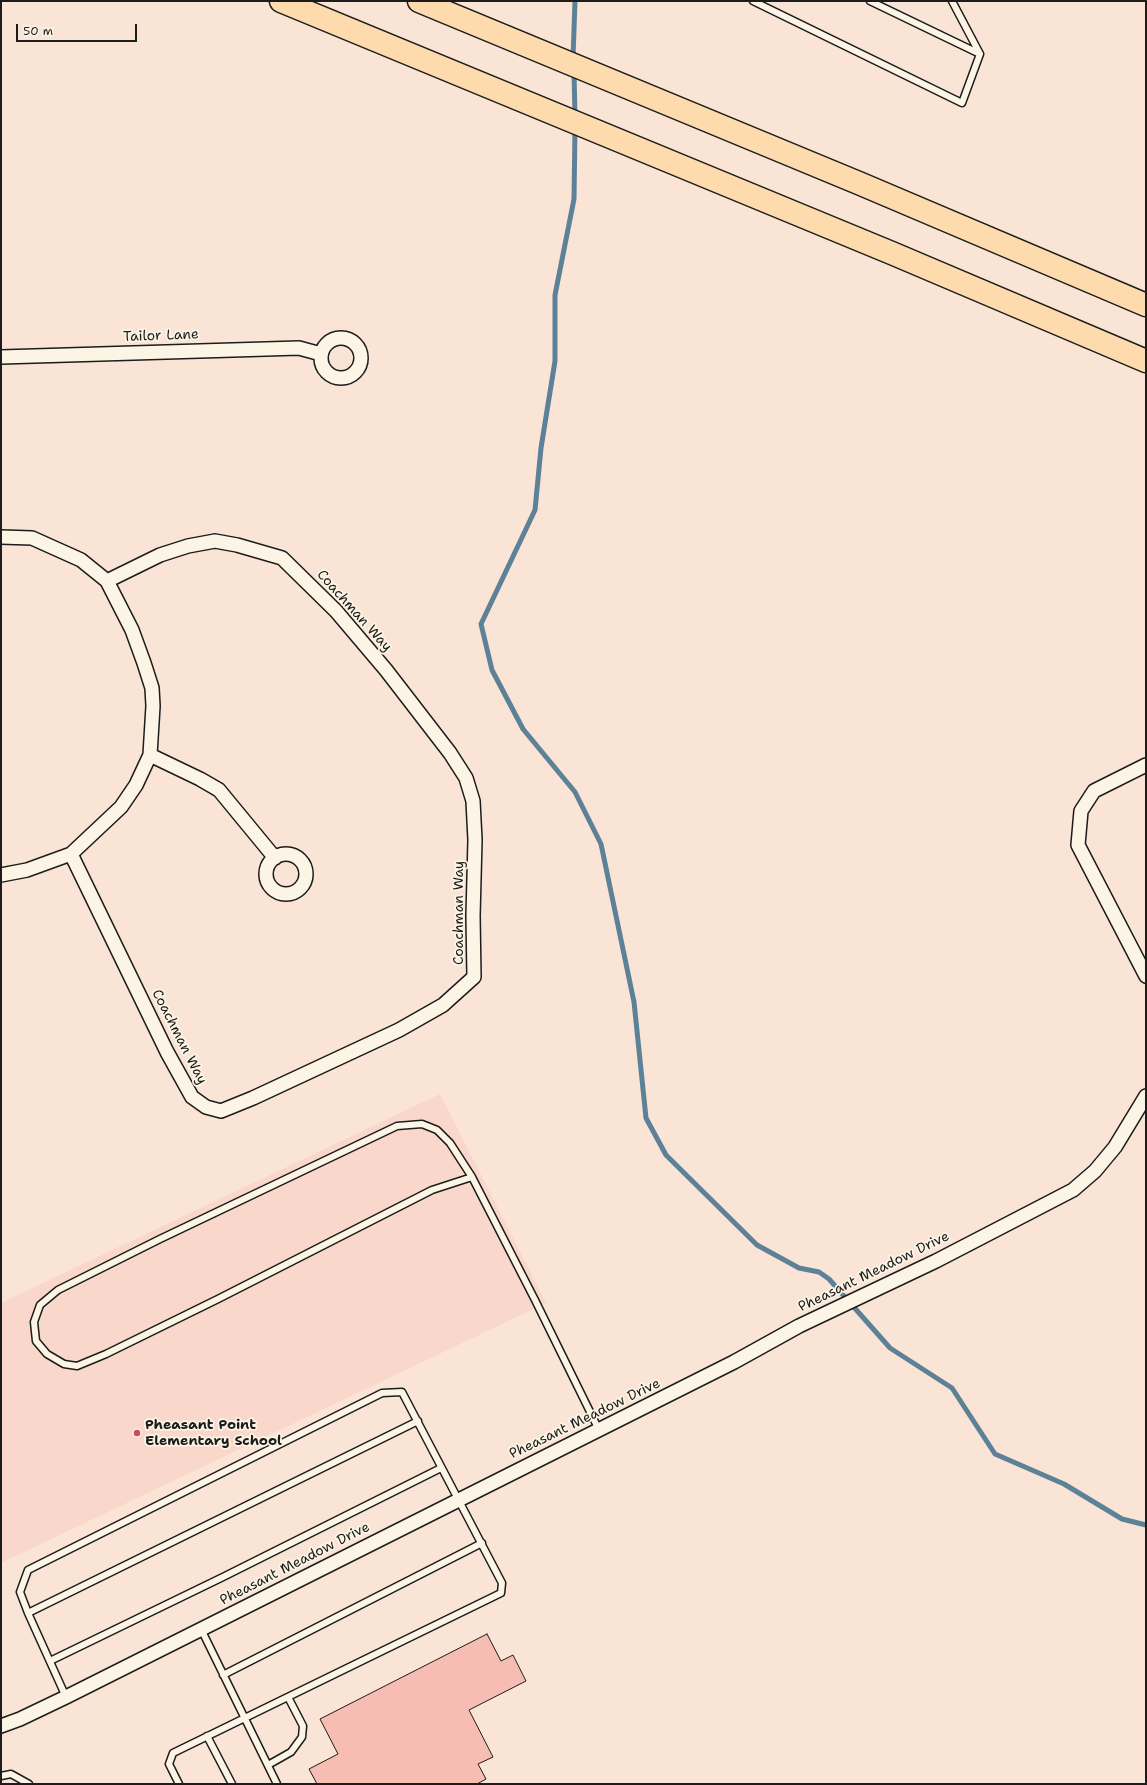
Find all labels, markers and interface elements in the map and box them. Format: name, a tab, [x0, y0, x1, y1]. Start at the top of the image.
scale bar	[18, 16, 139, 42]
text: 50 m	[23, 23, 53, 39]
street label: Tailor Lane	[123, 326, 199, 346]
street label: Coachman Way	[313, 567, 395, 655]
street label: Coachman Way	[451, 861, 467, 965]
street label: Coachman Way	[148, 987, 210, 1087]
street label: Pheasant Meadow Drive	[796, 1228, 952, 1316]
street label: Pheasant Meadow Drive	[507, 1375, 663, 1463]
place label: Pheasant Point Elementary School	[145, 1417, 282, 1450]
marker: Pheasant Point Elementary School	[132, 1428, 142, 1438]
street label: Pheasant Meadow Drive	[217, 1519, 373, 1609]

